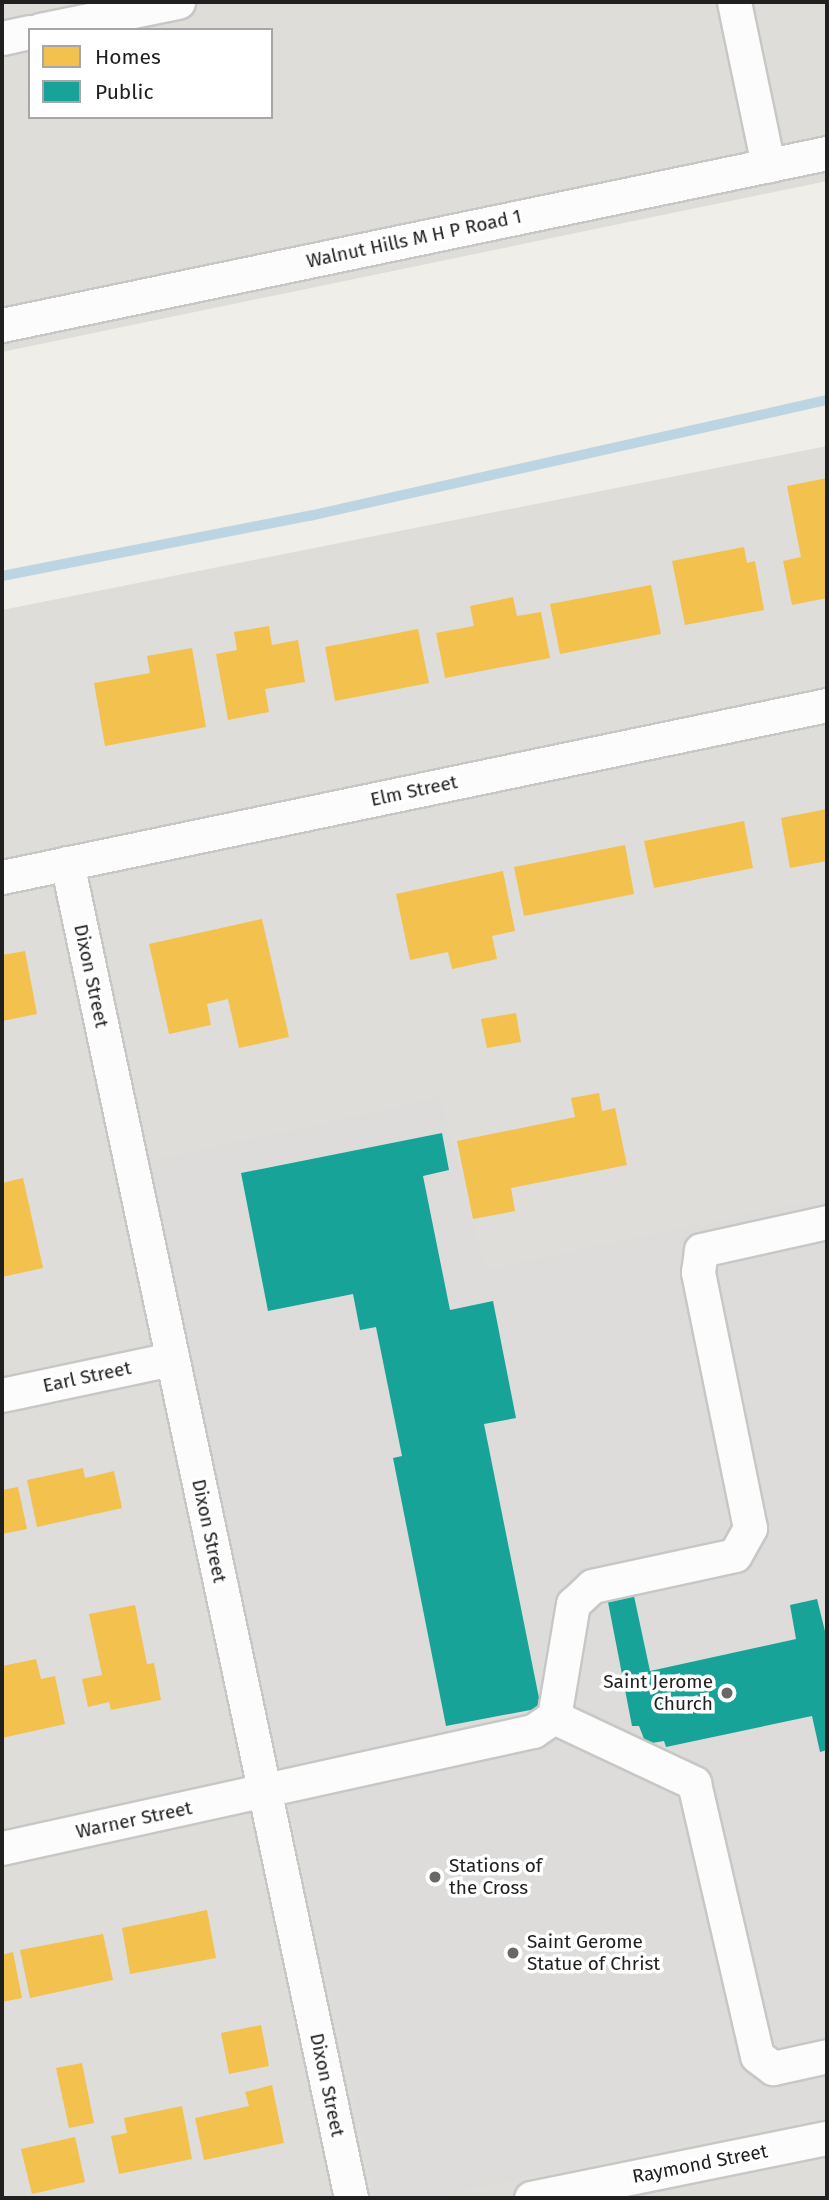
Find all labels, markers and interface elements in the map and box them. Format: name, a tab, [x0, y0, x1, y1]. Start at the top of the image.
legend	[28, 28, 273, 119]
text: Homes	[95, 44, 161, 70]
text: Public	[95, 79, 153, 105]
street label: Walnut Hills M H P Road 1	[304, 205, 524, 273]
street label: Elm Street	[368, 771, 460, 811]
street label: Dixon Street	[69, 922, 113, 1030]
street label: Earl Street	[41, 1357, 133, 1397]
street label: Dixon Street	[187, 1477, 231, 1585]
place label: Saint Jerome Church	[603, 1671, 713, 1715]
marker: Saint Jerome Church	[719, 1685, 735, 1701]
street label: Warner Street	[74, 1797, 194, 1843]
place label: Stations of the Cross	[449, 1855, 542, 1899]
marker: Stations of the Cross	[427, 1869, 443, 1885]
place label: Saint Gerome Statue of Christ	[527, 1931, 660, 1975]
marker: Saint Gerome Statue of Christ	[505, 1945, 521, 1961]
street label: Dixon Street	[305, 2031, 349, 2139]
street label: Raymond Street	[631, 2140, 769, 2188]

